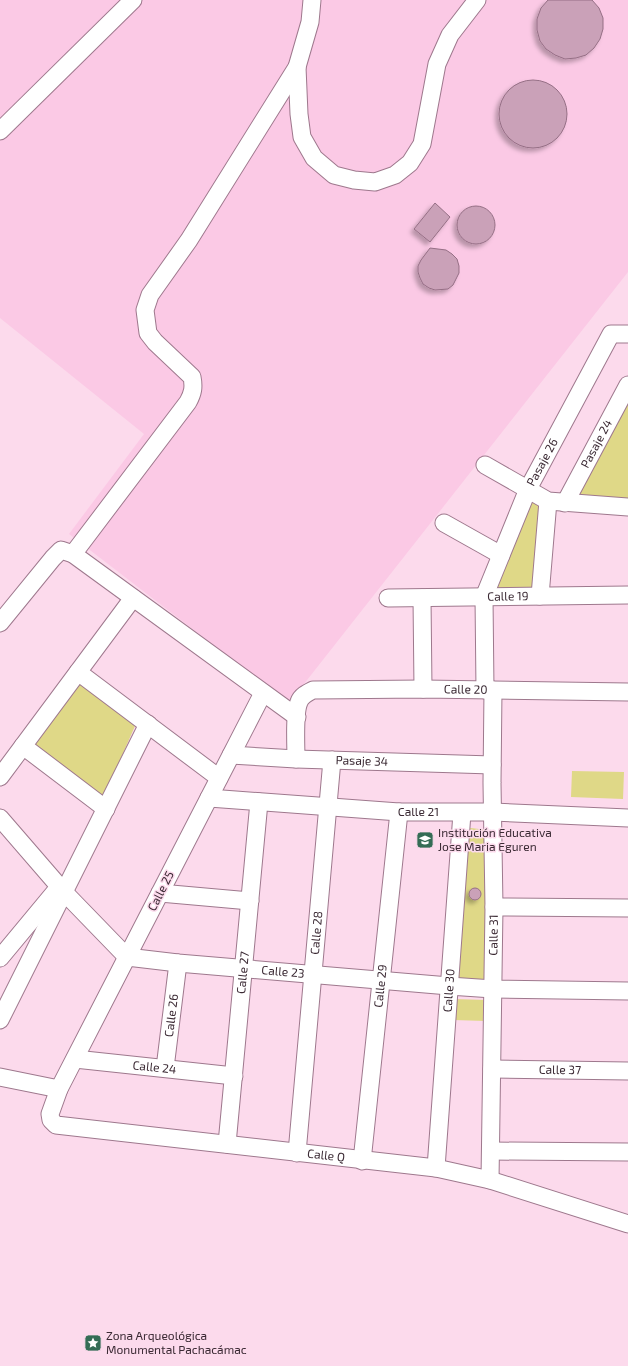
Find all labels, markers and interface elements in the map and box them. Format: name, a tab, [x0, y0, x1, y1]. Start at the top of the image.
street label: Pasaje 24	[577, 417, 614, 470]
street label: Pasaje 26	[523, 435, 560, 488]
street label: Calle 19	[487, 588, 529, 603]
street label: Calle 20	[444, 681, 488, 696]
street label: Pasaje 34	[335, 752, 388, 768]
street label: Calle 21	[398, 804, 439, 818]
place label: Institución Educativa Jose Maria Eguren	[438, 825, 552, 853]
school or university icon: Institución Educativa Jose Maria Eguren	[415, 830, 435, 850]
street label: Calle 25	[144, 868, 176, 913]
street label: Calle 28	[307, 910, 325, 955]
street label: Calle 31	[485, 914, 500, 956]
street label: Calle 27	[233, 951, 251, 995]
street label: Calle 23	[261, 962, 305, 980]
street label: Calle 29	[370, 963, 389, 1008]
street label: Calle 30	[439, 968, 457, 1013]
street label: Calle 26	[161, 993, 180, 1038]
street label: Calle 24	[132, 1057, 177, 1076]
street label: Calle 37	[539, 1062, 581, 1076]
street label: Calle Q	[307, 1145, 346, 1165]
place label: Zona Arqueológica Monumental Pachacámac	[106, 1328, 247, 1356]
place icon: Zona Arqueológica Monumental Pachacámac	[83, 1333, 103, 1353]

